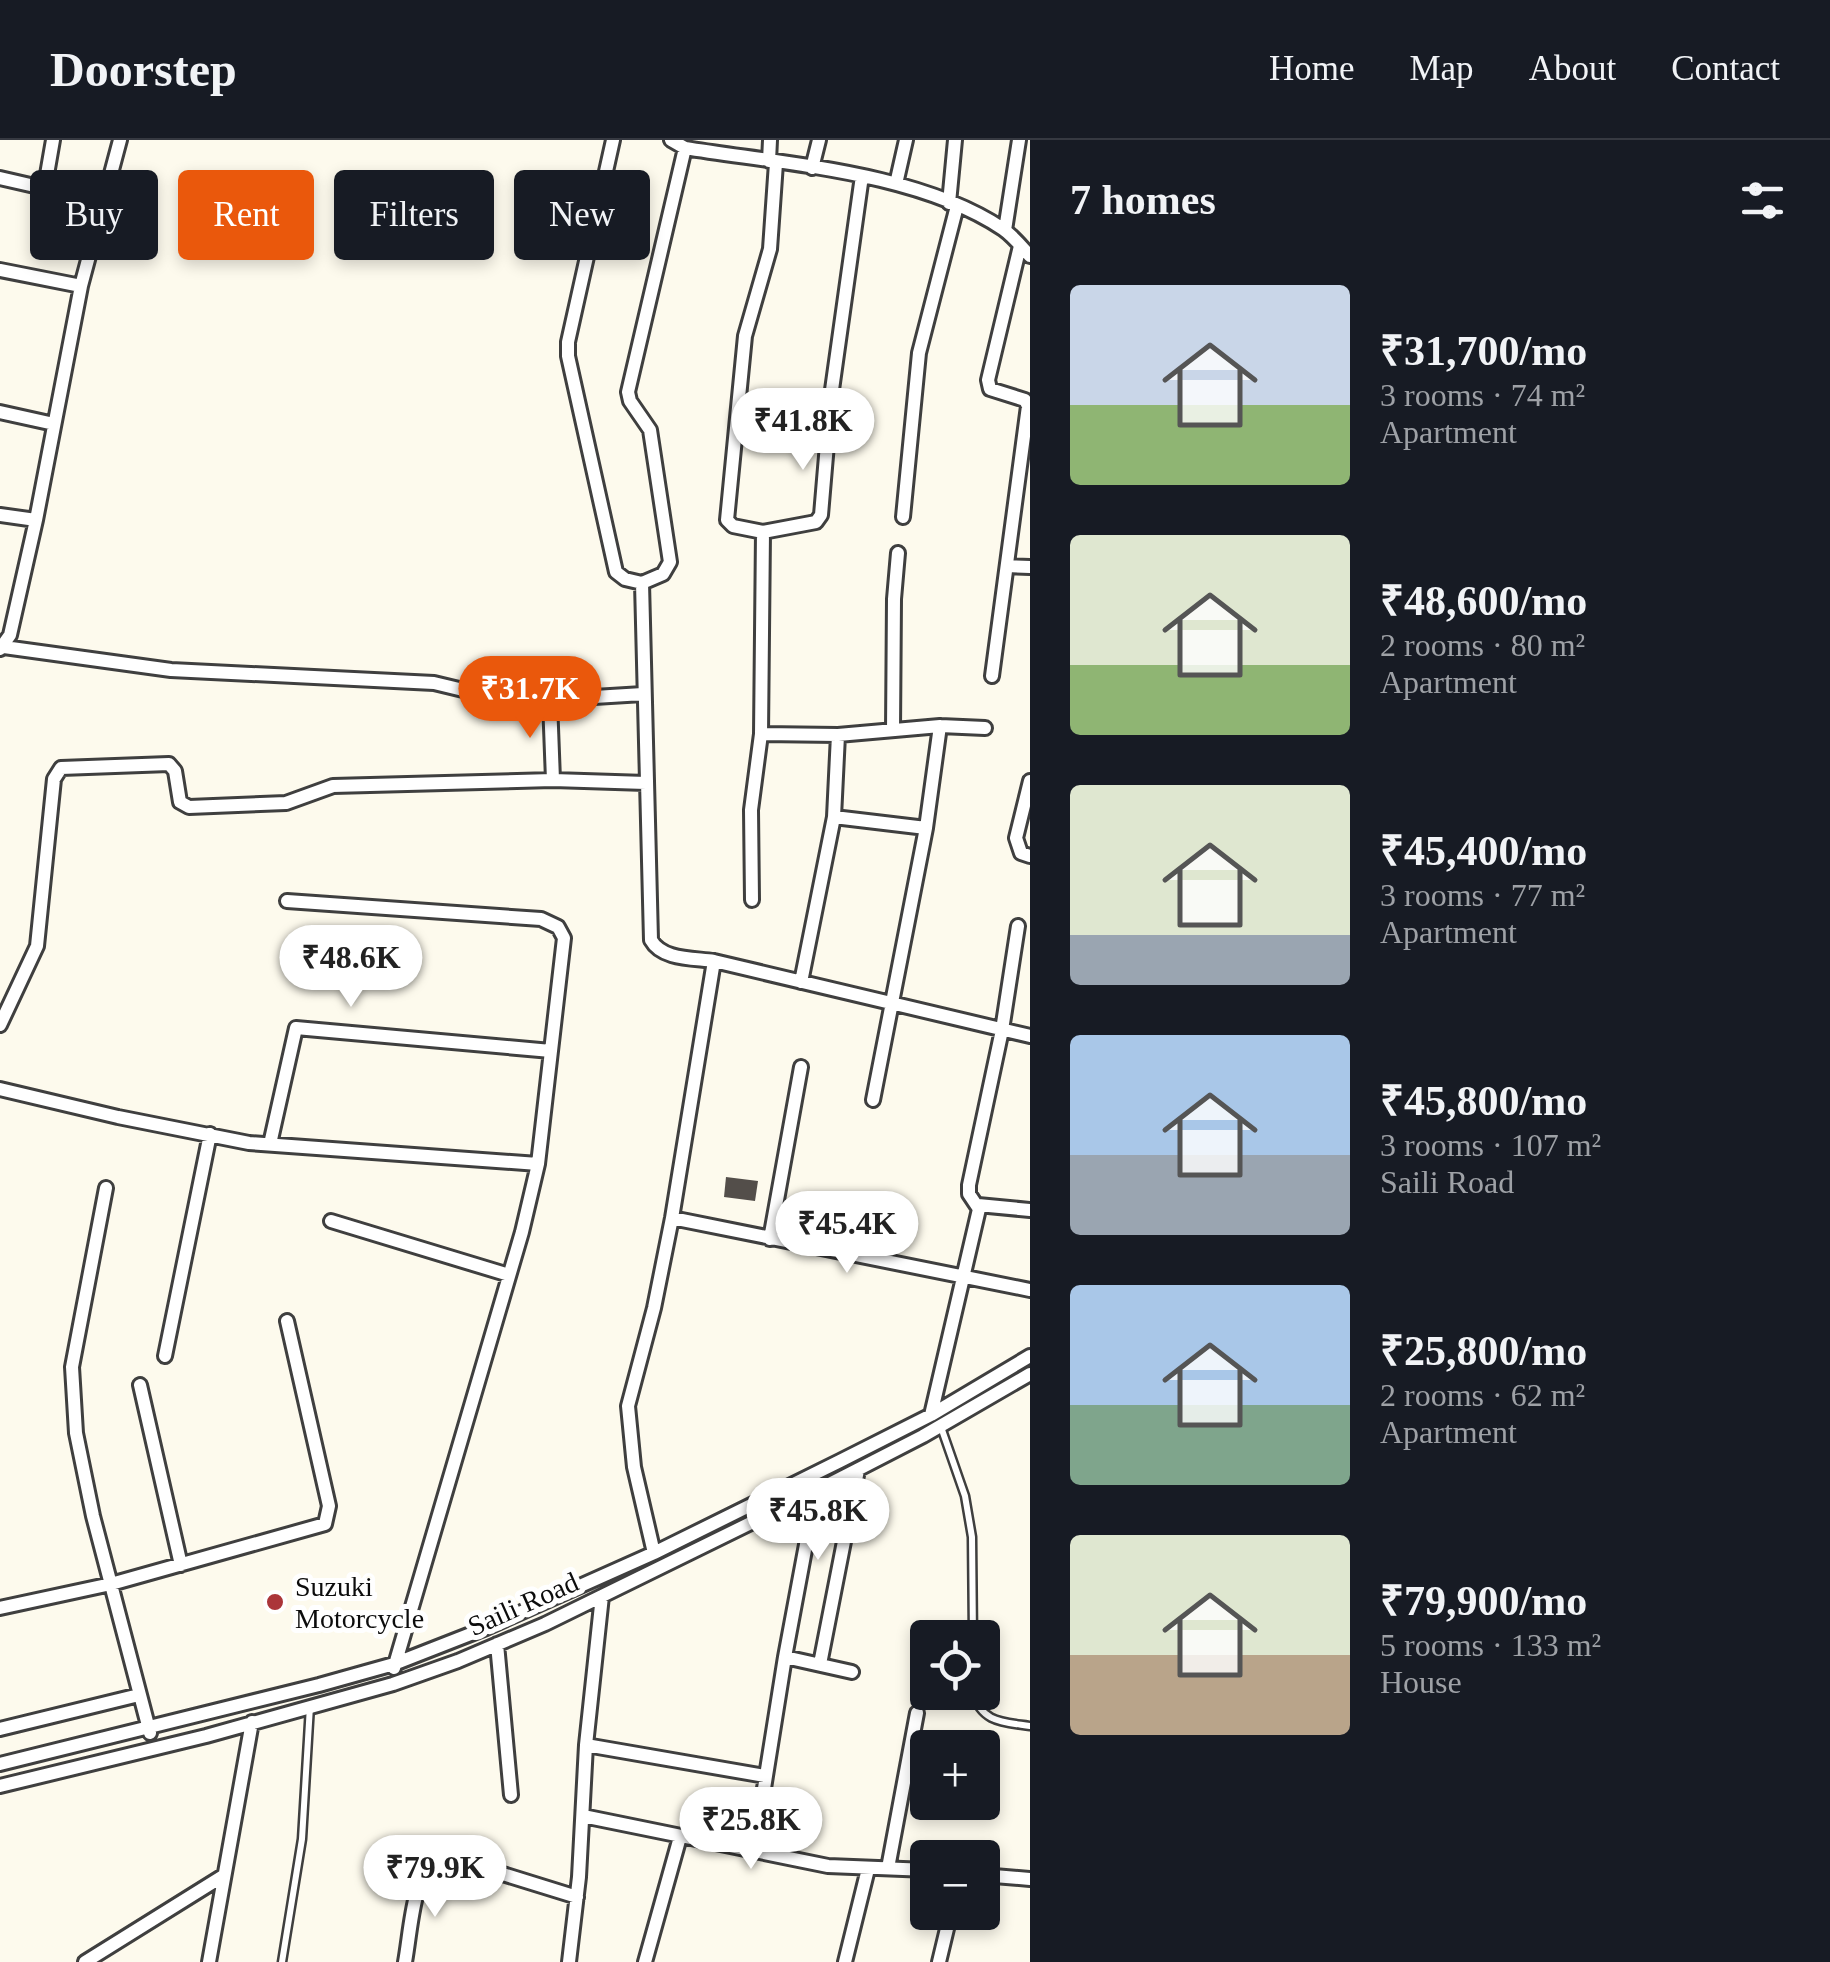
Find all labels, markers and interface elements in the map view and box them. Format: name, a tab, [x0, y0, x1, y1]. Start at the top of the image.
text: Doorstep	[50, 43, 237, 96]
text: Home	[1269, 49, 1354, 88]
text: Map	[1409, 49, 1474, 88]
text: About	[1529, 49, 1616, 88]
text: Contact	[1671, 49, 1780, 88]
chip: Buy	[30, 170, 158, 260]
chip: Rent	[178, 170, 314, 260]
chip: Filters	[334, 170, 494, 260]
chip: New	[514, 170, 650, 260]
icon: filters	[1735, 173, 1790, 228]
text: 7 homes	[1070, 177, 1216, 223]
icon: home	[1150, 325, 1270, 445]
text: ₹31,700/mo	[1380, 328, 1587, 374]
text: 3 rooms · 74 m²	[1380, 377, 1585, 413]
pin: ₹41.8K	[722, 388, 884, 473]
text: ₹41.8K	[753, 402, 853, 438]
text: Apartment	[1380, 414, 1517, 450]
icon: home	[1150, 575, 1270, 695]
text: ₹48,600/mo	[1380, 578, 1587, 624]
text: 2 rooms · 80 m²	[1380, 627, 1585, 663]
pin: ₹31.7K	[449, 656, 611, 741]
text: Apartment	[1380, 664, 1517, 700]
text: ₹31.7K	[480, 670, 580, 706]
icon: home	[1150, 825, 1270, 945]
text: ₹45,400/mo	[1380, 828, 1587, 874]
text: 3 rooms · 77 m²	[1380, 877, 1585, 913]
text: Apartment	[1380, 914, 1517, 950]
pin: ₹48.6K	[270, 925, 432, 1010]
text: ₹48.6K	[301, 939, 401, 975]
icon: home	[1150, 1075, 1270, 1195]
text: ₹45,800/mo	[1380, 1078, 1587, 1124]
text: 3 rooms · 107 m²	[1380, 1127, 1601, 1163]
text: Saili Road	[1380, 1164, 1514, 1200]
pin: ₹45.4K	[766, 1191, 928, 1276]
text: ₹45.4K	[797, 1205, 897, 1241]
icon: home	[1150, 1325, 1270, 1445]
text: ₹25,800/mo	[1380, 1328, 1587, 1374]
text: 2 rooms · 62 m²	[1380, 1377, 1585, 1413]
text: Apartment	[1380, 1414, 1517, 1450]
pin: ₹45.8K	[737, 1478, 899, 1563]
text: ₹45.8K	[768, 1492, 868, 1528]
street label: Saili Road	[463, 1566, 583, 1642]
place label: Suzuki Motorcycle	[295, 1571, 424, 1634]
icon: home	[1150, 1575, 1270, 1695]
text: ₹79,900/mo	[1380, 1578, 1587, 1624]
marker: Suzuki Motorcycle	[264, 1591, 286, 1613]
map controls	[910, 1620, 1000, 1930]
button: locate	[910, 1620, 1000, 1710]
text: 5 rooms · 133 m²	[1380, 1627, 1601, 1663]
text: House	[1380, 1664, 1462, 1700]
button: +	[910, 1730, 1000, 1820]
pin: ₹25.8K	[670, 1787, 832, 1872]
text: ₹25.8K	[701, 1801, 801, 1837]
pin: ₹79.9K	[354, 1835, 516, 1920]
button: −	[910, 1840, 1000, 1930]
text: ₹79.9K	[385, 1849, 485, 1885]

